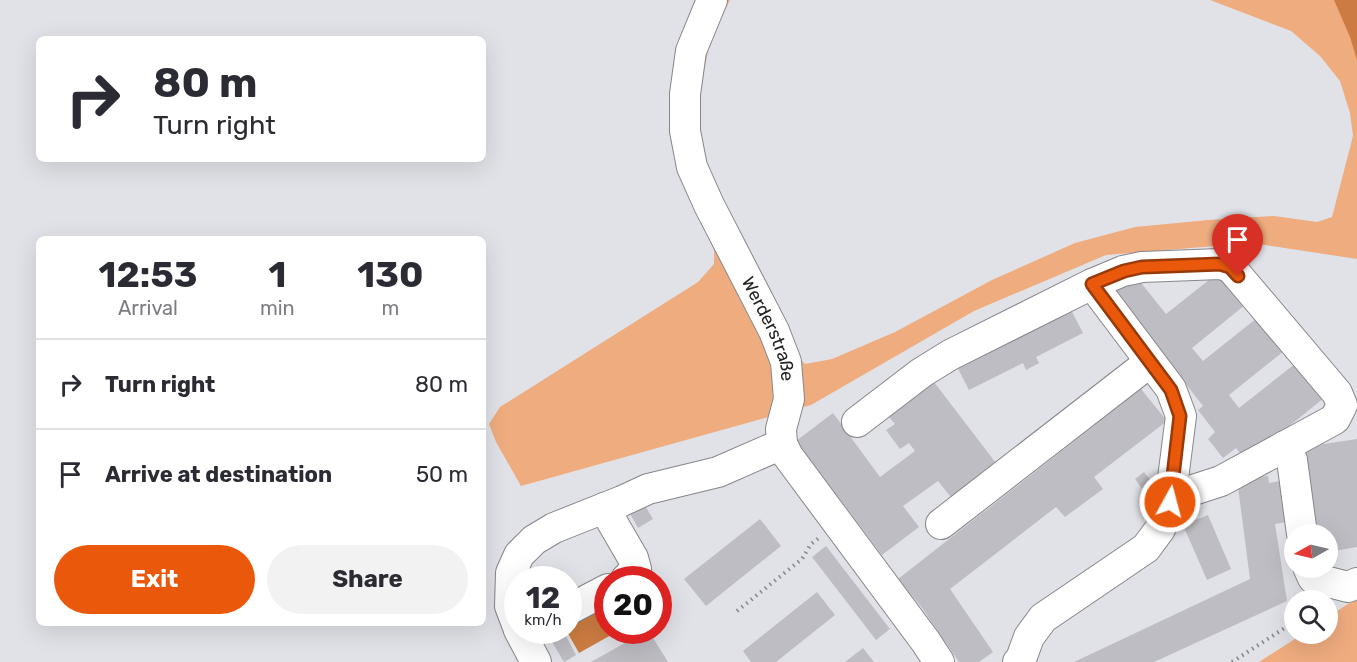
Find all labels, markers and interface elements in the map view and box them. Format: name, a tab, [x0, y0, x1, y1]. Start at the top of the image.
text: 80 m	[153, 58, 257, 108]
icon: right	[54, 60, 132, 138]
text: Turn right	[153, 109, 276, 141]
pin	[1212, 214, 1263, 276]
icon: arrive	[1221, 223, 1254, 256]
text: 12:53	[99, 253, 197, 296]
text: 1	[268, 253, 286, 296]
text: 130	[357, 253, 423, 296]
street label: Werderstraße	[737, 273, 799, 382]
text: Arrival	[118, 296, 178, 320]
text: min	[260, 296, 295, 320]
text: m	[381, 296, 399, 320]
icon: right	[54, 368, 87, 401]
text: Turn right	[105, 371, 215, 398]
text: 80 m	[415, 371, 468, 398]
icon: arrive	[54, 458, 87, 491]
text: Arrive at destination	[105, 461, 332, 488]
text: 50 m	[416, 461, 468, 488]
position arrow	[1138, 470, 1202, 534]
north arrow	[1284, 524, 1338, 578]
map controls	[1284, 524, 1338, 644]
button: Exit	[54, 545, 255, 614]
button: Share	[267, 545, 468, 614]
speed limit sign: 20	[594, 566, 672, 644]
text: 12	[526, 580, 560, 616]
button: search	[1284, 590, 1338, 644]
text: km/h	[524, 611, 562, 629]

